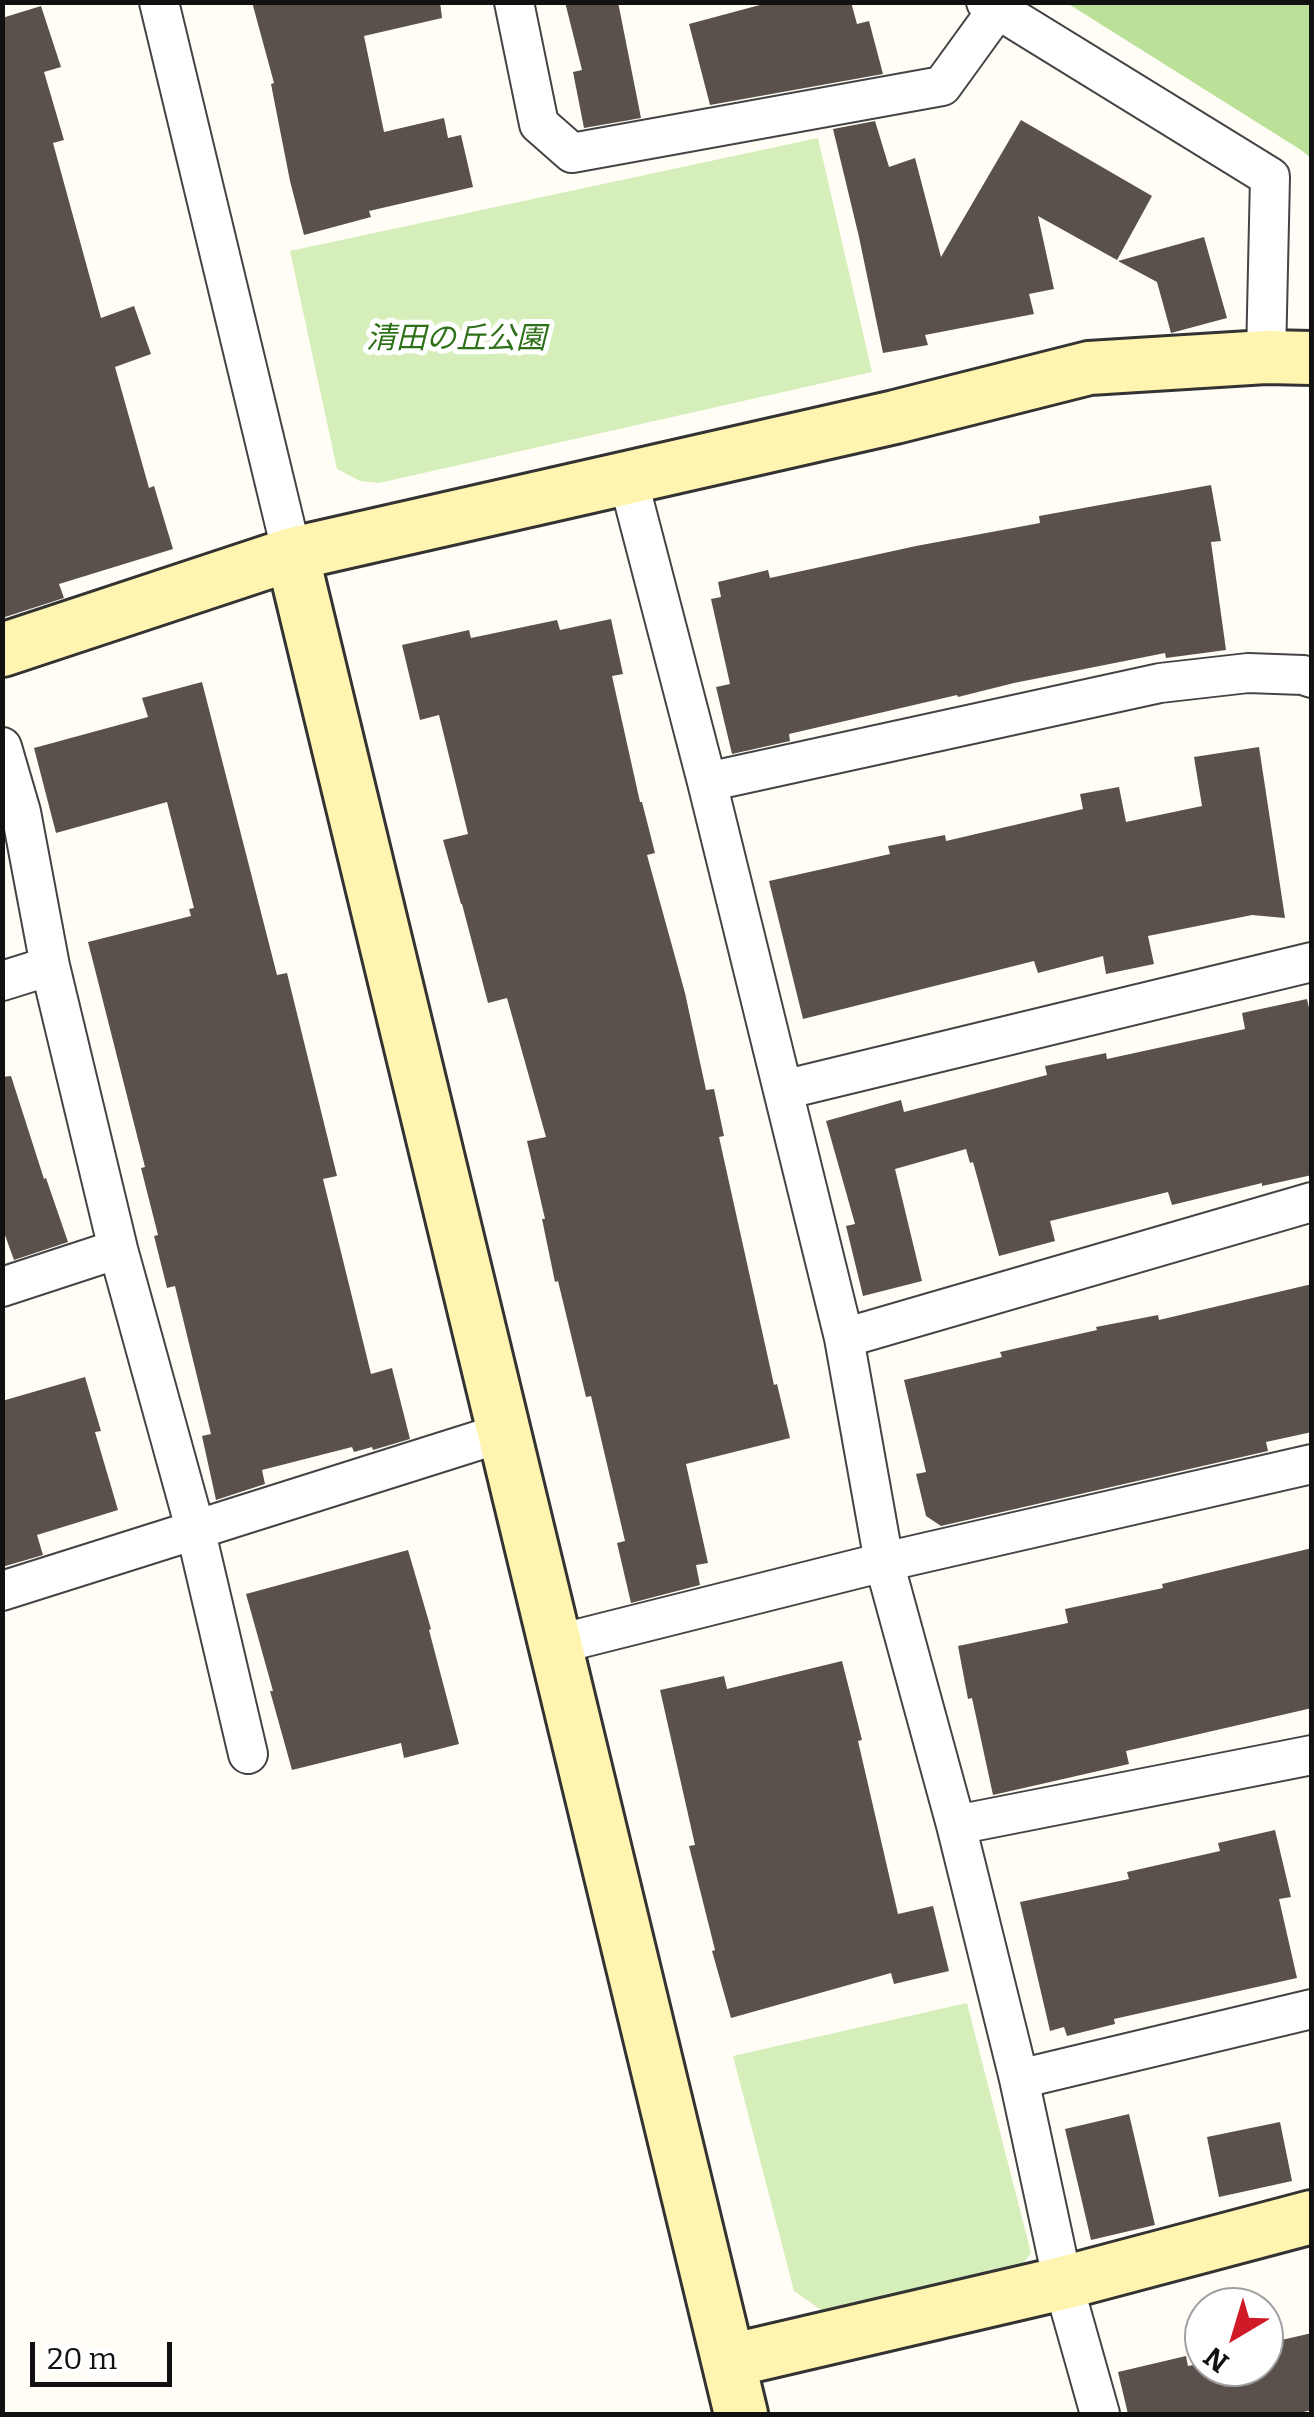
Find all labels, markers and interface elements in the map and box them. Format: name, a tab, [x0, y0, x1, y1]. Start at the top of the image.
park label: 清田の丘公園	[366, 322, 546, 358]
north arrow	[1184, 2287, 1284, 2387]
scale bar	[35, 2322, 178, 2384]
text: N	[1198, 2340, 1235, 2379]
text: 20 m	[47, 2341, 117, 2377]

